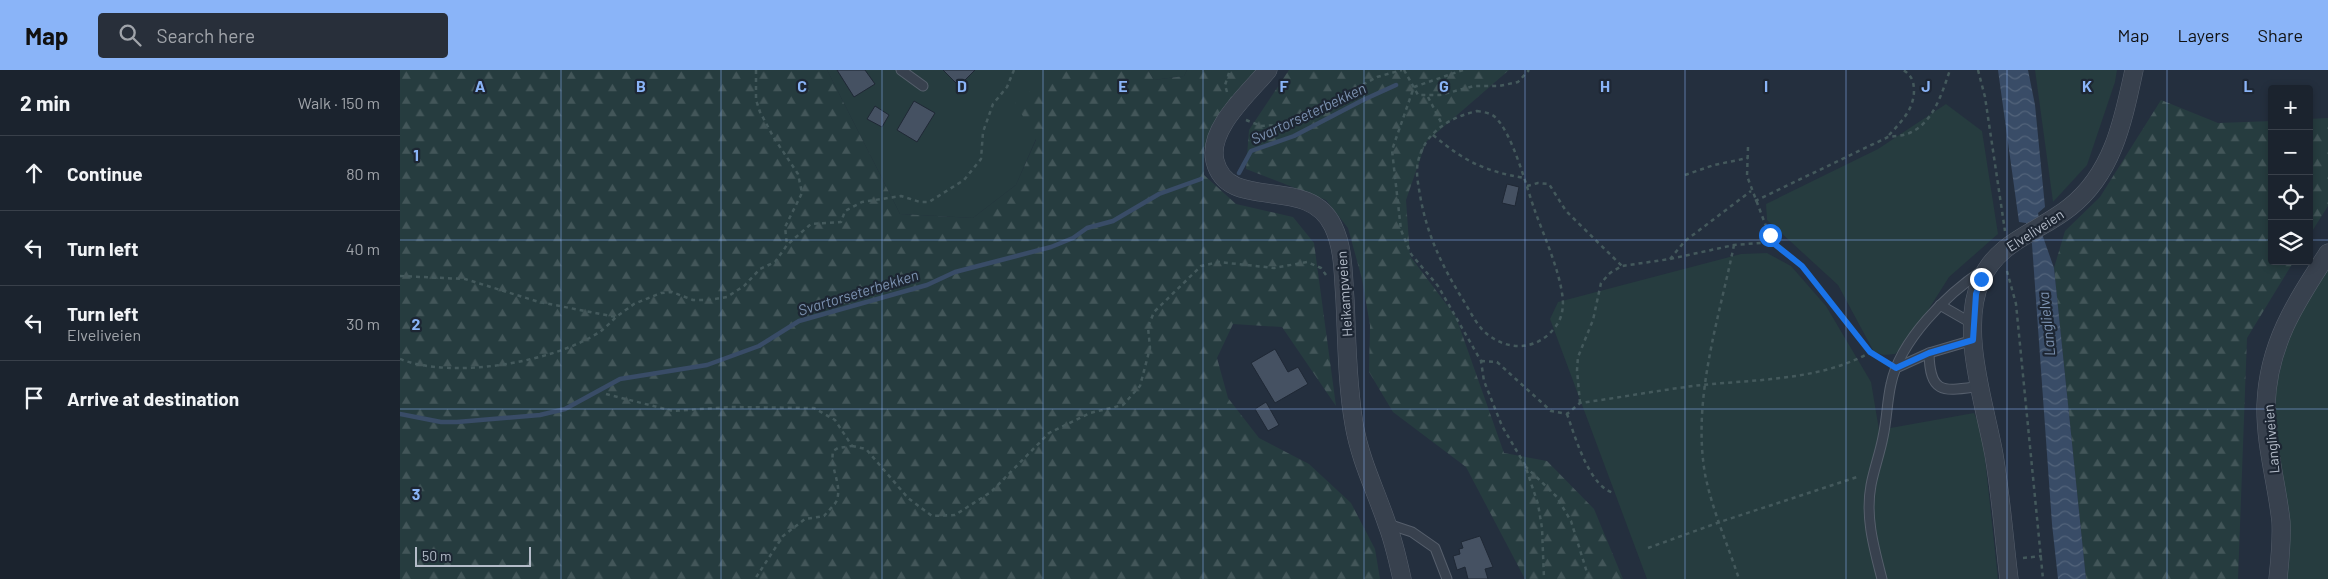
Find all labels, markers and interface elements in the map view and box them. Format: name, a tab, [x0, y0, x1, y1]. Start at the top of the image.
search box	[98, 13, 448, 58]
text: Map	[25, 21, 68, 50]
icon: search	[116, 21, 144, 49]
text: Search here	[156, 24, 255, 47]
text: Map	[2117, 24, 2149, 46]
text: Layers	[2177, 24, 2230, 46]
text: Share	[2258, 24, 2303, 46]
text: A	[475, 76, 486, 95]
text: B	[636, 76, 646, 95]
text: C	[797, 76, 807, 95]
text: D	[957, 76, 967, 95]
text: E	[1118, 76, 1128, 95]
text: F	[1280, 76, 1289, 95]
text: G	[1439, 76, 1449, 95]
text: H	[1600, 76, 1610, 95]
text: I	[1764, 76, 1768, 95]
text: J	[1921, 76, 1931, 95]
text: K	[2082, 76, 2092, 95]
text: L	[2243, 76, 2253, 95]
water label: Svartorseterbekken	[1248, 78, 1369, 148]
map controls	[2268, 85, 2313, 265]
button: +	[2268, 85, 2313, 130]
text: 2 min	[20, 90, 70, 115]
text: Walk · 150 m	[298, 93, 380, 112]
button: −	[2268, 130, 2313, 175]
text: 1	[413, 145, 419, 164]
icon: ahead	[20, 159, 48, 187]
text: Continue	[67, 162, 143, 185]
text: 80 m	[346, 164, 380, 183]
button: locate	[2268, 175, 2313, 220]
street label: Elveliveien	[2003, 205, 2067, 255]
button: layers	[2268, 220, 2313, 265]
route start	[1759, 224, 1782, 247]
icon: left	[20, 234, 48, 262]
text: Turn left	[67, 237, 138, 260]
text: 40 m	[346, 239, 380, 258]
street label: Heikampveien	[1333, 251, 1355, 337]
water label: Svartorseterbekken	[796, 265, 921, 319]
route end	[1970, 268, 1993, 291]
water label: Langlielva	[2034, 291, 2058, 357]
text: Turn left	[67, 302, 138, 325]
icon: left	[20, 309, 48, 337]
text: 30 m	[346, 314, 380, 333]
text: 2	[412, 314, 421, 333]
text: Elveliveien	[67, 325, 141, 344]
icon: arrive	[20, 384, 48, 412]
text: Arrive at destination	[67, 387, 239, 410]
street label: Langliveien	[2260, 404, 2282, 474]
text: 3	[412, 484, 420, 503]
scale bar	[415, 544, 531, 567]
text: 50 m	[422, 547, 451, 564]

